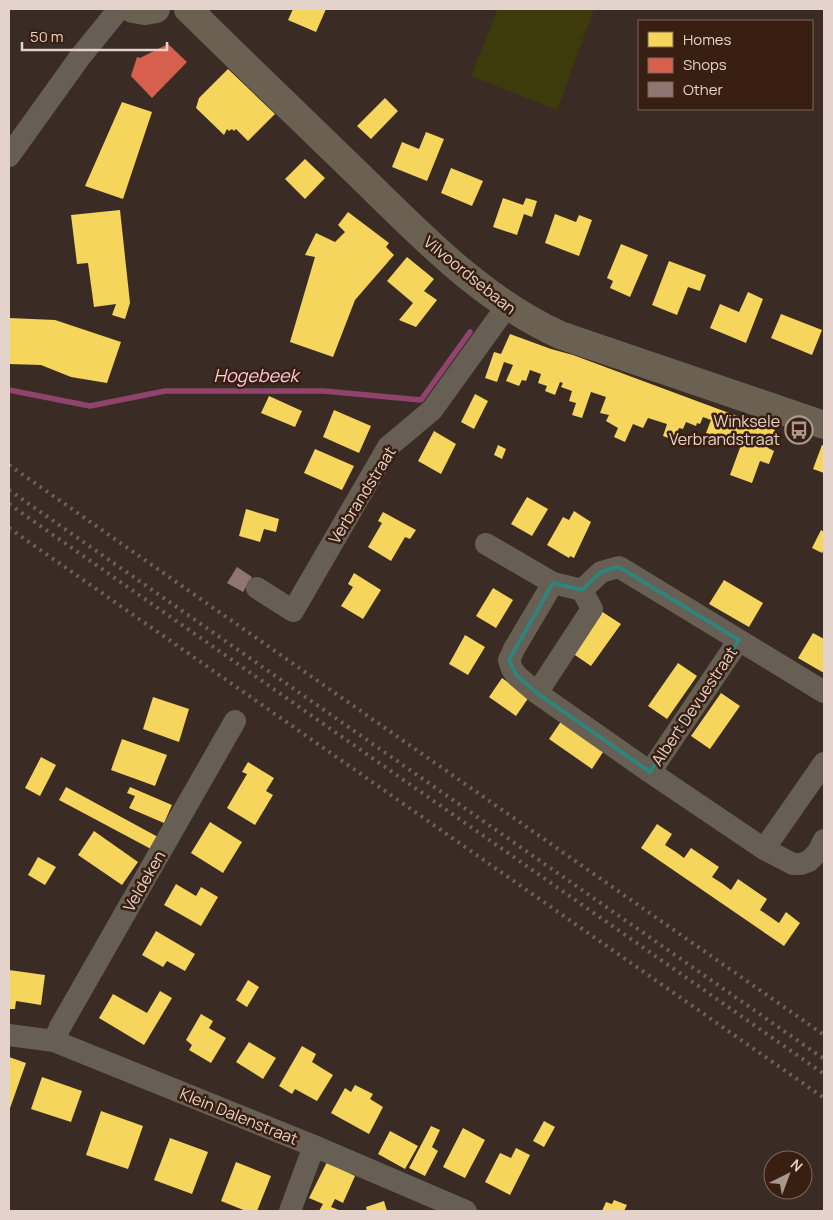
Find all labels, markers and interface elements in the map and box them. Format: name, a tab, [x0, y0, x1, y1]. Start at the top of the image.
scale bar	[22, 20, 168, 52]
legend	[638, 20, 813, 110]
text: 50 m	[30, 26, 64, 47]
text: Homes	[683, 29, 732, 50]
text: Shops	[683, 54, 727, 75]
text: Other	[683, 79, 724, 100]
street label: Vilvoordsebaan	[419, 231, 521, 319]
water label: Hogebeek	[214, 363, 301, 387]
place label: Winksele Verbrandstraat	[669, 410, 780, 450]
bus stop icon: Winksele Verbrandstraat	[784, 415, 814, 445]
street label: Verbrandstraat	[323, 442, 401, 548]
street label: Albert Devuestraat	[646, 642, 742, 770]
street label: Veldeken	[118, 846, 170, 916]
street label: Klein Dalenstraat	[177, 1082, 301, 1150]
north arrow	[763, 1150, 813, 1200]
text: N	[787, 1155, 807, 1175]

